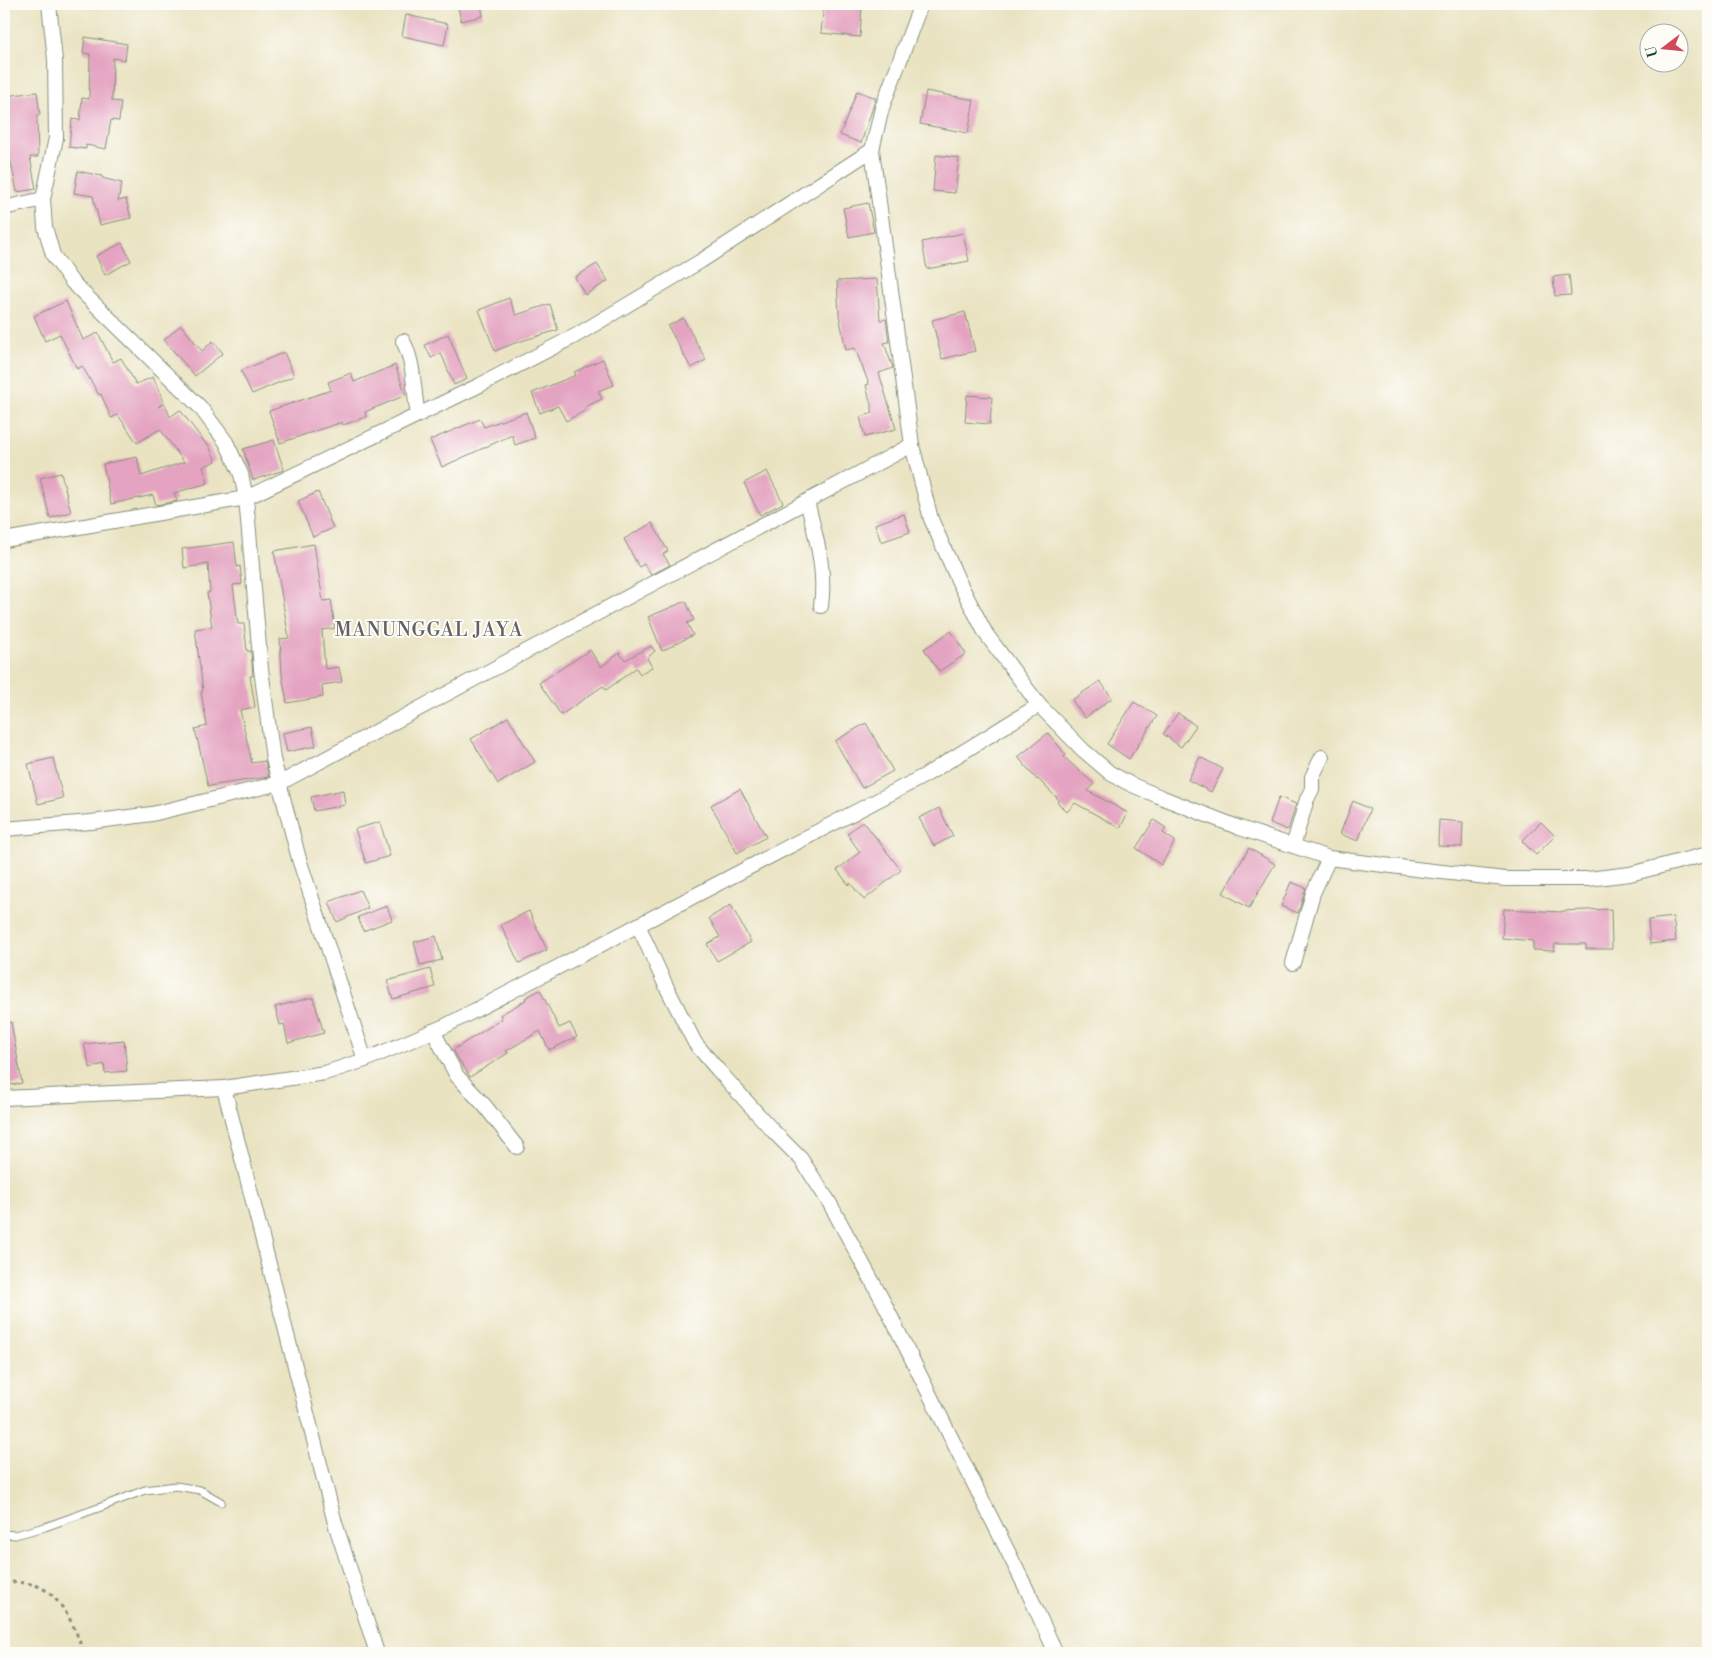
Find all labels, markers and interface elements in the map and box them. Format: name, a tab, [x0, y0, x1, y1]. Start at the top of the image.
north arrow	[1640, 22, 1690, 72]
text: U	[1642, 43, 1663, 59]
district label: MANUNGGAL JAYA	[335, 618, 523, 642]

